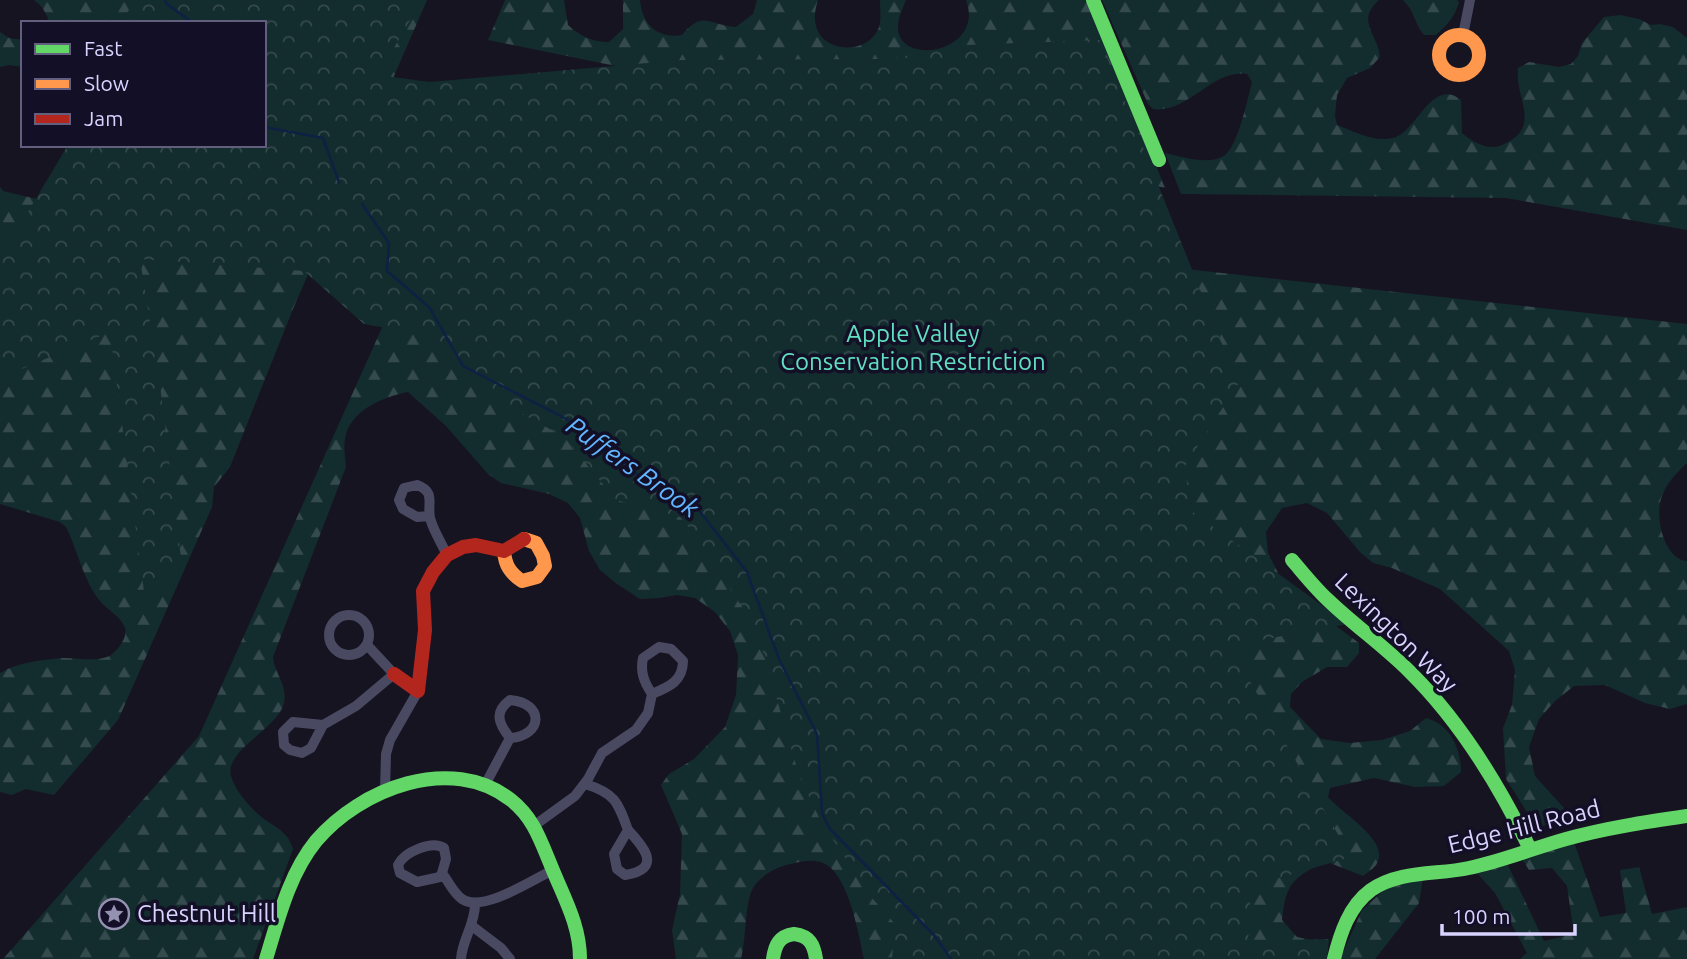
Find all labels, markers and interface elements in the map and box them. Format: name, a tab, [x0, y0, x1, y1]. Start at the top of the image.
legend	[21, 21, 266, 147]
text: Fast	[84, 36, 122, 60]
text: Slow	[84, 71, 129, 95]
text: Jam	[84, 106, 123, 130]
park label: Apple Valley Conservation Restriction	[780, 320, 1046, 375]
water label: Puffers Brook	[561, 410, 706, 523]
street label: Lexington Way	[1330, 568, 1463, 698]
street label: Edge Hill Road	[1445, 795, 1603, 858]
scale bar	[1442, 892, 1575, 936]
place icon: Chestnut Hill	[97, 897, 131, 931]
place label: Chestnut Hill	[137, 900, 276, 927]
text: 100 m	[1452, 904, 1510, 928]

